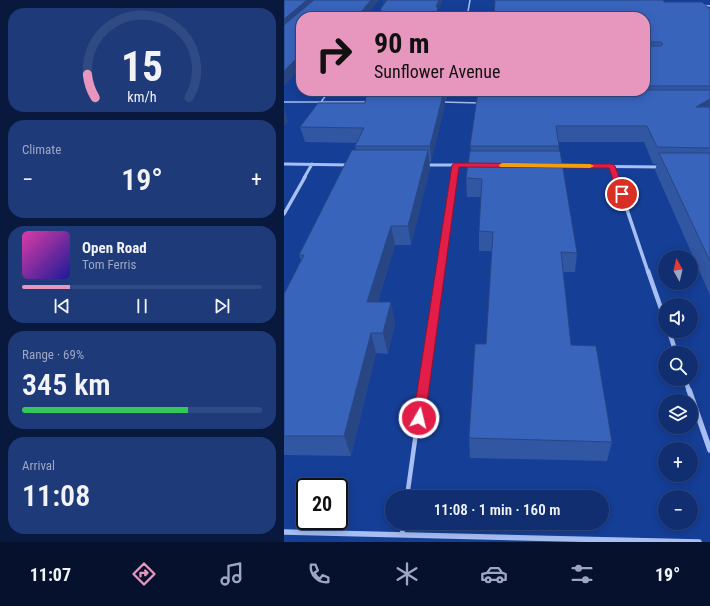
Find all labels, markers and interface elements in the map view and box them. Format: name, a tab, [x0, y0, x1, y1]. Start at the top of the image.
text: 90 m	[374, 27, 430, 60]
icon: right	[308, 28, 360, 80]
text: 15	[121, 42, 163, 91]
text: Sunflower Avenue	[374, 61, 500, 82]
text: km/h	[127, 89, 157, 105]
text: Climate	[22, 142, 61, 157]
text: 19°	[121, 162, 163, 197]
text: −	[22, 167, 33, 192]
text: +	[251, 167, 262, 192]
pin	[605, 177, 639, 211]
icon: arrive	[611, 183, 633, 205]
text: Open Road	[82, 239, 147, 257]
north arrow	[658, 250, 698, 290]
map controls	[658, 250, 698, 530]
text: Tom Ferris	[82, 257, 136, 272]
icon: previous	[51, 295, 73, 317]
icon: pause	[131, 295, 153, 317]
icon: next	[211, 295, 233, 317]
button: sound	[658, 298, 698, 338]
button: search	[658, 346, 698, 386]
text: Range · 69%	[22, 347, 84, 362]
text: 345 km	[22, 367, 111, 402]
button: layers	[658, 394, 698, 434]
position arrow	[398, 397, 440, 439]
button: +	[658, 442, 698, 482]
text: Arrival	[22, 458, 55, 473]
text: 11:08	[22, 478, 90, 513]
speed limit sign: 20	[296, 478, 348, 530]
button: −	[658, 490, 698, 530]
text: 11:08 · 1 min · 160 m	[434, 501, 560, 519]
icon: directions	[130, 560, 158, 588]
icon: music	[218, 560, 246, 588]
icon: phone	[305, 560, 333, 588]
icon: climate	[393, 560, 421, 588]
icon: car	[480, 560, 508, 588]
icon: filters	[568, 560, 596, 588]
text: 11:07	[30, 564, 71, 585]
text: 19°	[655, 564, 680, 585]

